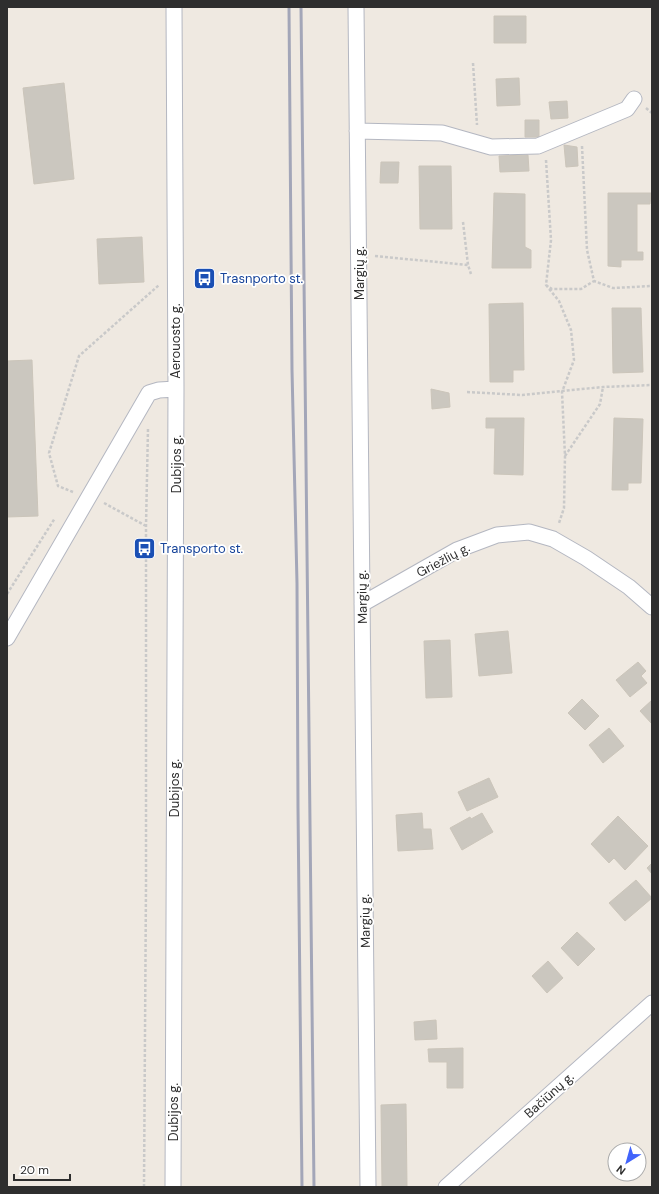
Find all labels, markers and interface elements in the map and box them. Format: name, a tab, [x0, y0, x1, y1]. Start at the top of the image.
street label: Margių g.	[351, 246, 368, 300]
bus stop icon: Trasnporto st.	[191, 265, 217, 291]
place label: Trasnporto st.	[220, 270, 303, 287]
street label: Aerouosto g.	[167, 303, 184, 379]
street label: Dubijos g.	[168, 434, 185, 493]
bus stop icon: Transporto st.	[132, 535, 158, 561]
street label: Griežlių g.	[413, 539, 473, 581]
place label: Transporto st.	[160, 540, 243, 557]
street label: Margių g.	[353, 570, 371, 624]
street label: Dubijos g.	[166, 758, 183, 817]
street label: Margių g.	[356, 894, 374, 948]
street label: Bačiūnų g.	[521, 1068, 578, 1122]
street label: Dubijos g.	[165, 1082, 182, 1141]
north arrow	[607, 1142, 647, 1182]
scale bar	[14, 1156, 70, 1182]
text: 20 m	[20, 1162, 49, 1178]
text: N	[614, 1162, 628, 1178]

